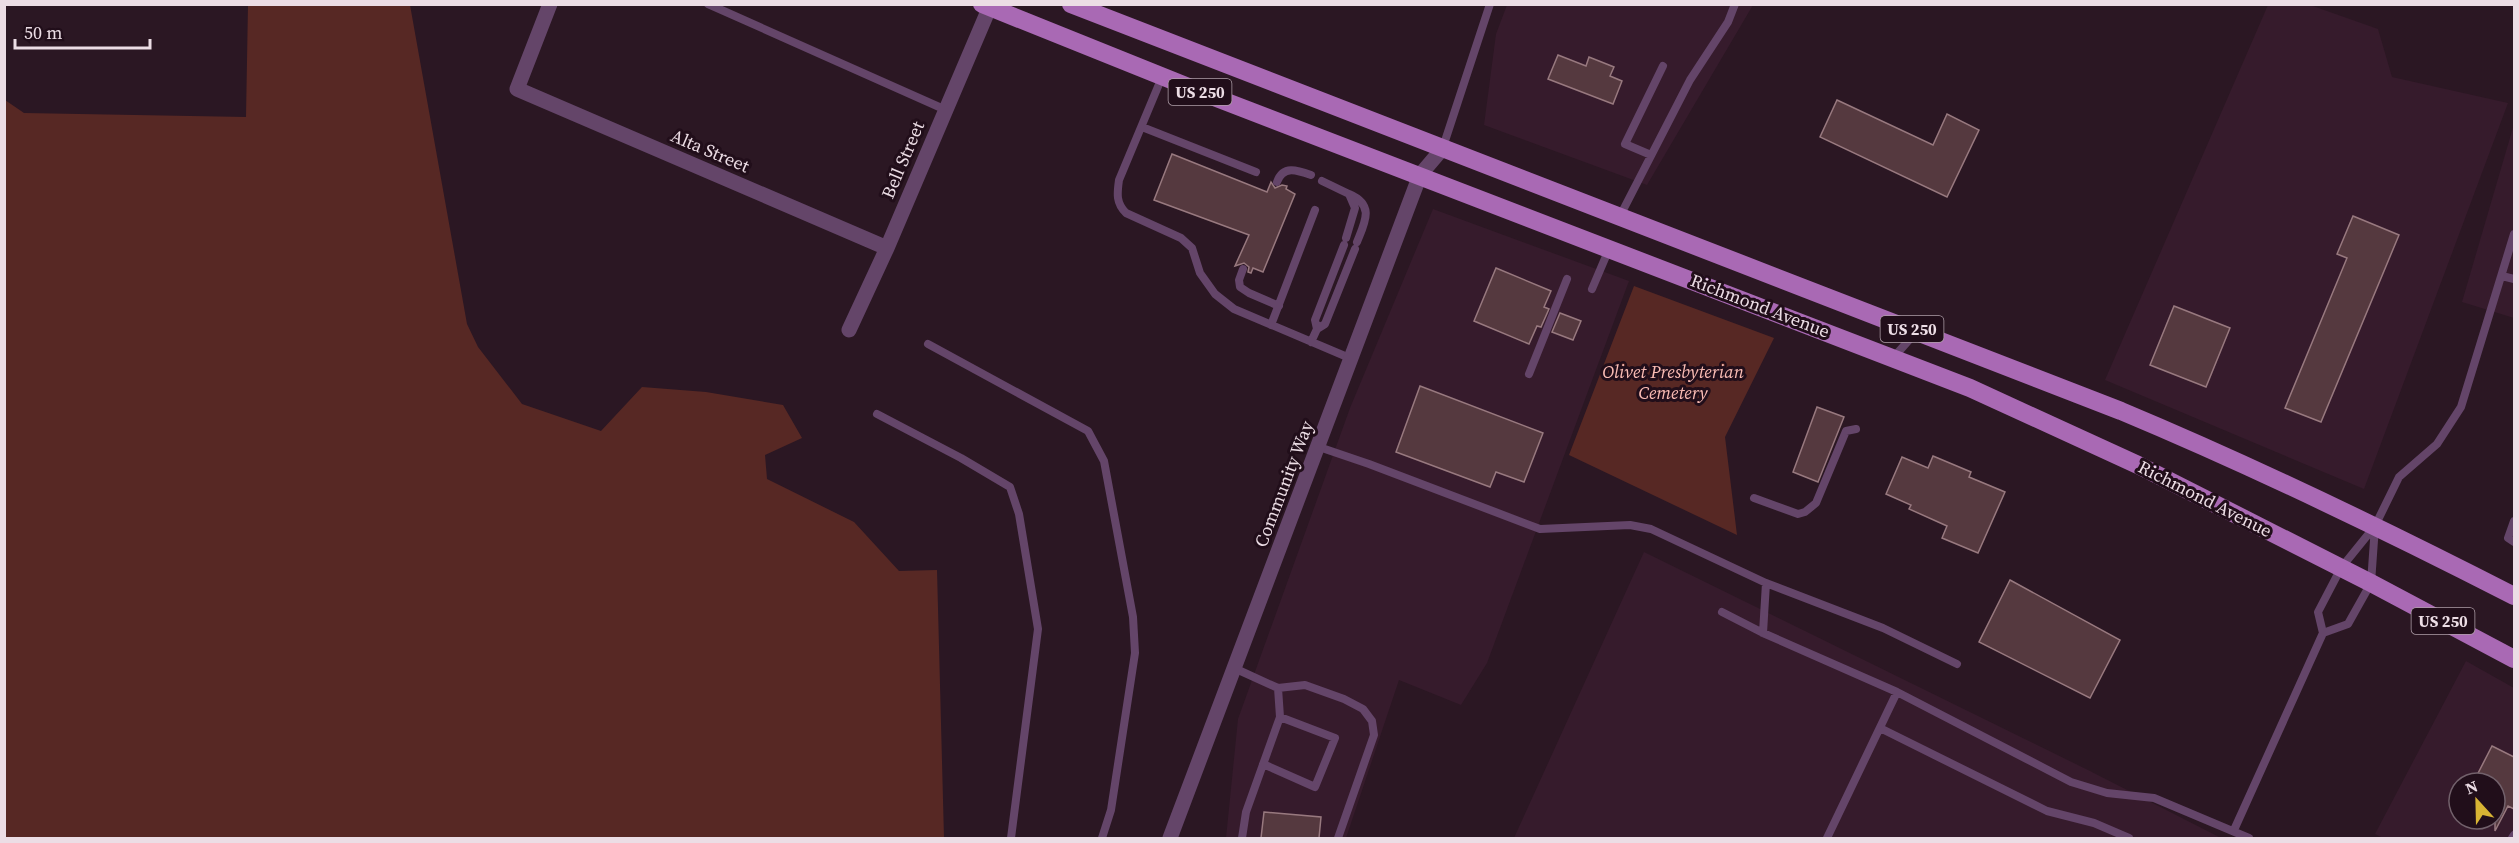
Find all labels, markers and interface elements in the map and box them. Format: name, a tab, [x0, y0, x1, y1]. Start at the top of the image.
scale bar	[15, 12, 150, 50]
text: 50 m	[24, 20, 62, 45]
road number: US 250	[1168, 79, 1232, 105]
street label: Bell Street	[875, 117, 930, 202]
street label: Alta Street	[667, 123, 753, 178]
street label: Richmond Avenue	[1687, 268, 1833, 344]
road number: US 250	[1880, 316, 1944, 342]
park label: Olivet Presbyterian Cemetery	[1602, 359, 1744, 405]
street label: Community Way	[1248, 416, 1319, 551]
street label: Richmond Avenue	[2134, 454, 2276, 543]
road number: US 250	[2412, 608, 2474, 634]
north arrow	[2447, 771, 2507, 831]
text: N	[2462, 775, 2481, 799]

